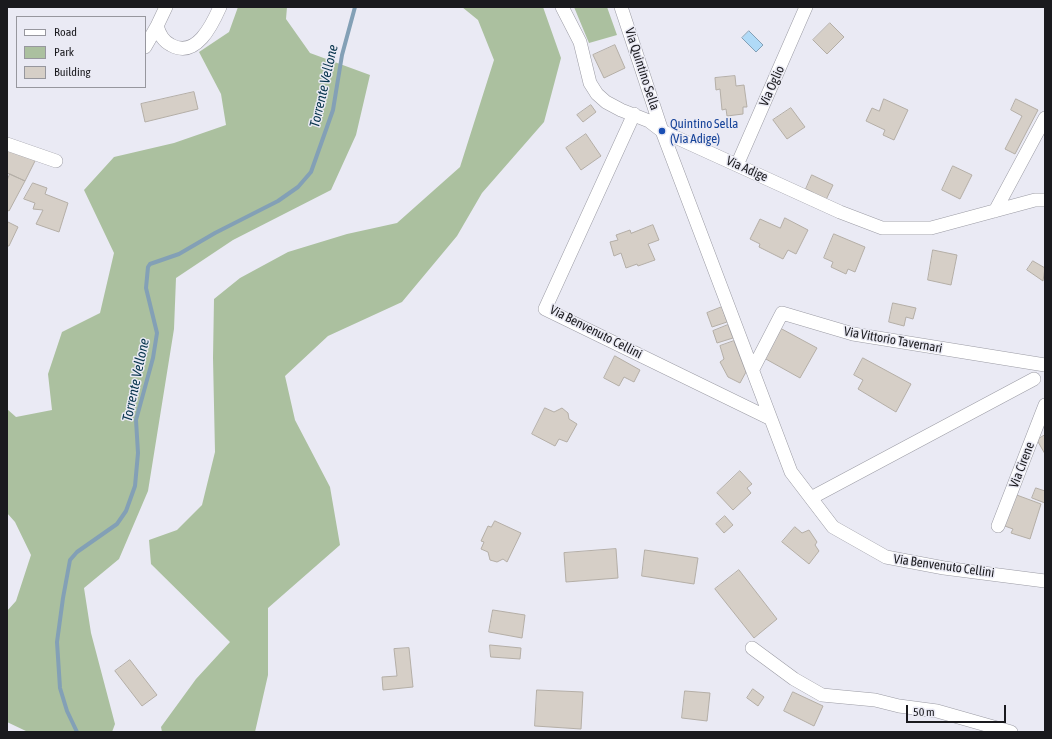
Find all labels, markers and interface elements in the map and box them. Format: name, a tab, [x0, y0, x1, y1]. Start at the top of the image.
legend	[16, 16, 146, 88]
text: Road	[54, 25, 77, 39]
street label: Via Quintino Sella	[621, 26, 663, 112]
water label: Torrente Vellone	[306, 43, 342, 129]
text: Park	[54, 45, 74, 59]
street label: Via Oglio	[756, 63, 788, 109]
text: Building	[54, 65, 91, 79]
place label: Quintino Sella (Via Adige)	[670, 116, 738, 147]
marker: Quintino Sella (Via Adige)	[657, 126, 667, 136]
street label: Via Adige	[724, 153, 770, 185]
street label: Via Benvenuto Cellini	[547, 302, 645, 362]
street label: Via Vittorio Tavernari	[843, 324, 943, 356]
water label: Torrente Vellone	[119, 337, 153, 423]
street label: Via Cirene	[1006, 440, 1038, 490]
street label: Via Benvenuto Cellini	[893, 551, 995, 581]
scale bar	[908, 697, 1008, 723]
text: 50 m	[913, 705, 935, 719]

